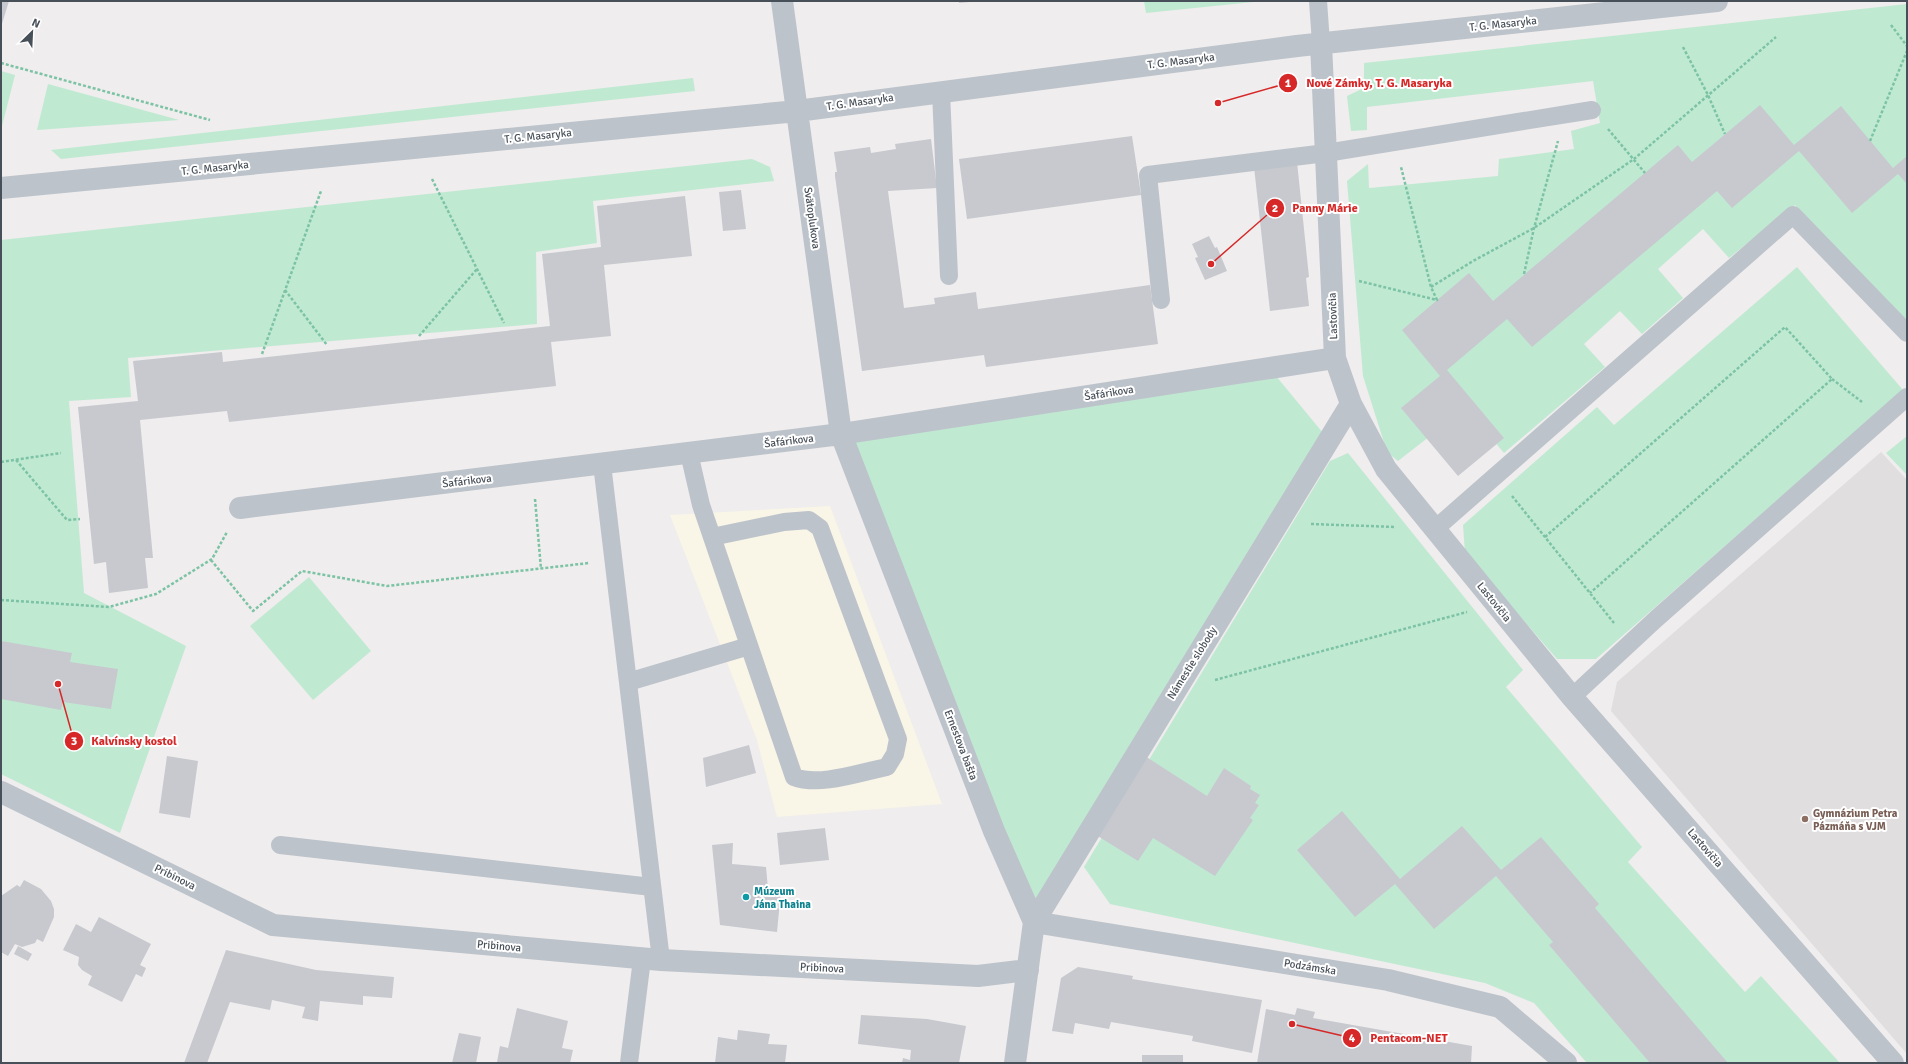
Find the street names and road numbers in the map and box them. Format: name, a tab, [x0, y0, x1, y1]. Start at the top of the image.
street label: T. G. Masaryka	[1469, 14, 1538, 34]
street label: T. G. Masaryka	[1147, 50, 1216, 72]
street label: T. G. Masaryka	[826, 91, 895, 113]
street label: T. G. Masaryka	[504, 126, 573, 146]
street label: T. G. Masaryka	[181, 158, 250, 178]
street label: Svätoplukova	[801, 186, 823, 250]
street label: Lastovičia	[1326, 292, 1340, 340]
street label: Šafárikova	[1083, 382, 1135, 403]
street label: Šafárikova	[763, 430, 815, 450]
street label: Šafárikova	[441, 470, 493, 490]
street label: Lastovičia	[1474, 580, 1514, 625]
street label: Námestie slobody	[1164, 624, 1220, 702]
street label: Ernestova bašta	[942, 708, 981, 783]
street label: Lastovičia	[1685, 826, 1726, 870]
street label: Pribinova	[152, 861, 198, 893]
street label: Pribinova	[476, 938, 522, 954]
street label: Podzámska	[1283, 956, 1337, 978]
street label: Pribinova	[800, 960, 845, 976]

